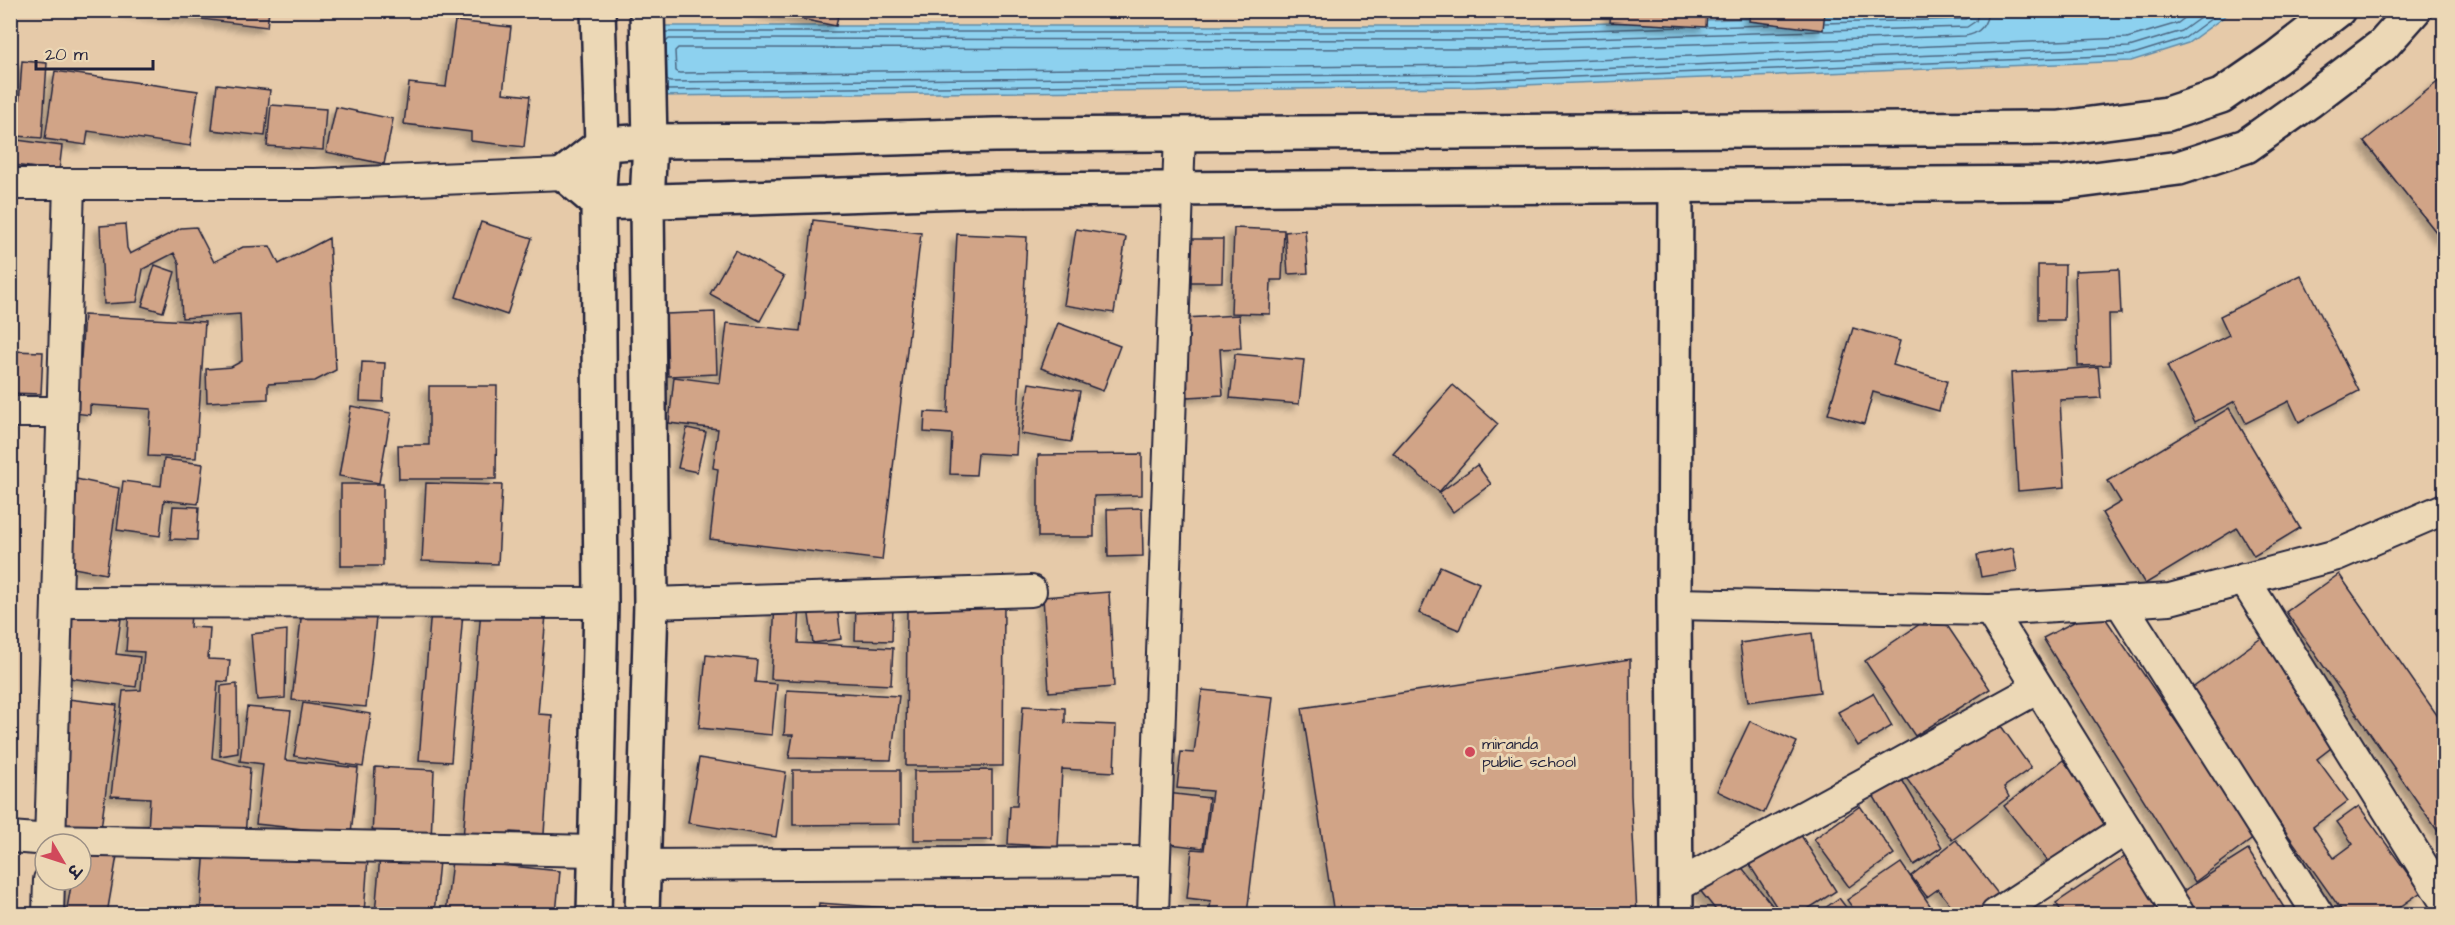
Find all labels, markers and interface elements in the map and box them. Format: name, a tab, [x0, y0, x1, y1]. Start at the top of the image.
scale bar	[36, 33, 153, 71]
text: 20 m	[45, 42, 88, 67]
place label: miranda public school	[1482, 733, 1576, 773]
marker: miranda public school	[1463, 745, 1477, 759]
north arrow	[33, 832, 93, 892]
text: उ	[61, 858, 87, 883]

